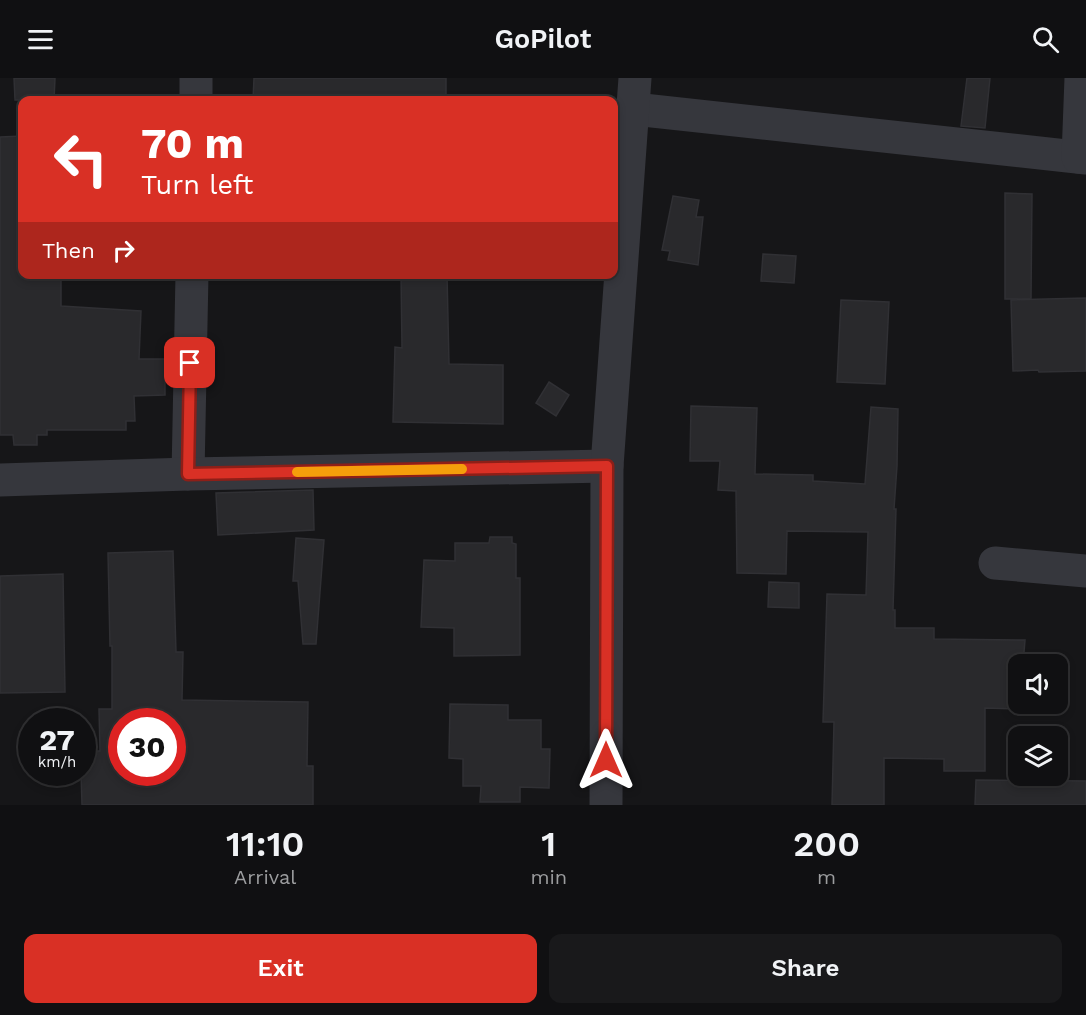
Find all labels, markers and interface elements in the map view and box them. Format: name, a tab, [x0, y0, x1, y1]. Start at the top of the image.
icon: menu	[24, 23, 57, 56]
text: GoPilot	[495, 23, 591, 55]
icon: search	[1029, 23, 1062, 56]
text: 70 m	[141, 119, 244, 168]
icon: left	[42, 120, 120, 198]
text: Turn left	[141, 169, 253, 201]
icon: right	[107, 234, 140, 267]
text: Then	[42, 238, 95, 263]
pin	[164, 337, 215, 388]
icon: arrive	[173, 346, 206, 379]
map controls	[1008, 654, 1068, 786]
button: sound	[1008, 654, 1068, 714]
speed limit sign: 30	[108, 708, 186, 786]
text: 27	[39, 722, 75, 757]
button: layers	[1008, 726, 1068, 786]
position arrow	[574, 728, 638, 792]
text: km/h	[38, 753, 76, 771]
text: 11:10	[226, 823, 305, 865]
text: 1	[541, 823, 556, 865]
text: 200	[793, 823, 860, 865]
text: Arrival	[234, 865, 296, 889]
text: min	[530, 865, 567, 889]
text: m	[817, 865, 836, 889]
button: Exit	[24, 934, 537, 1003]
button: Share	[549, 934, 1062, 1003]

